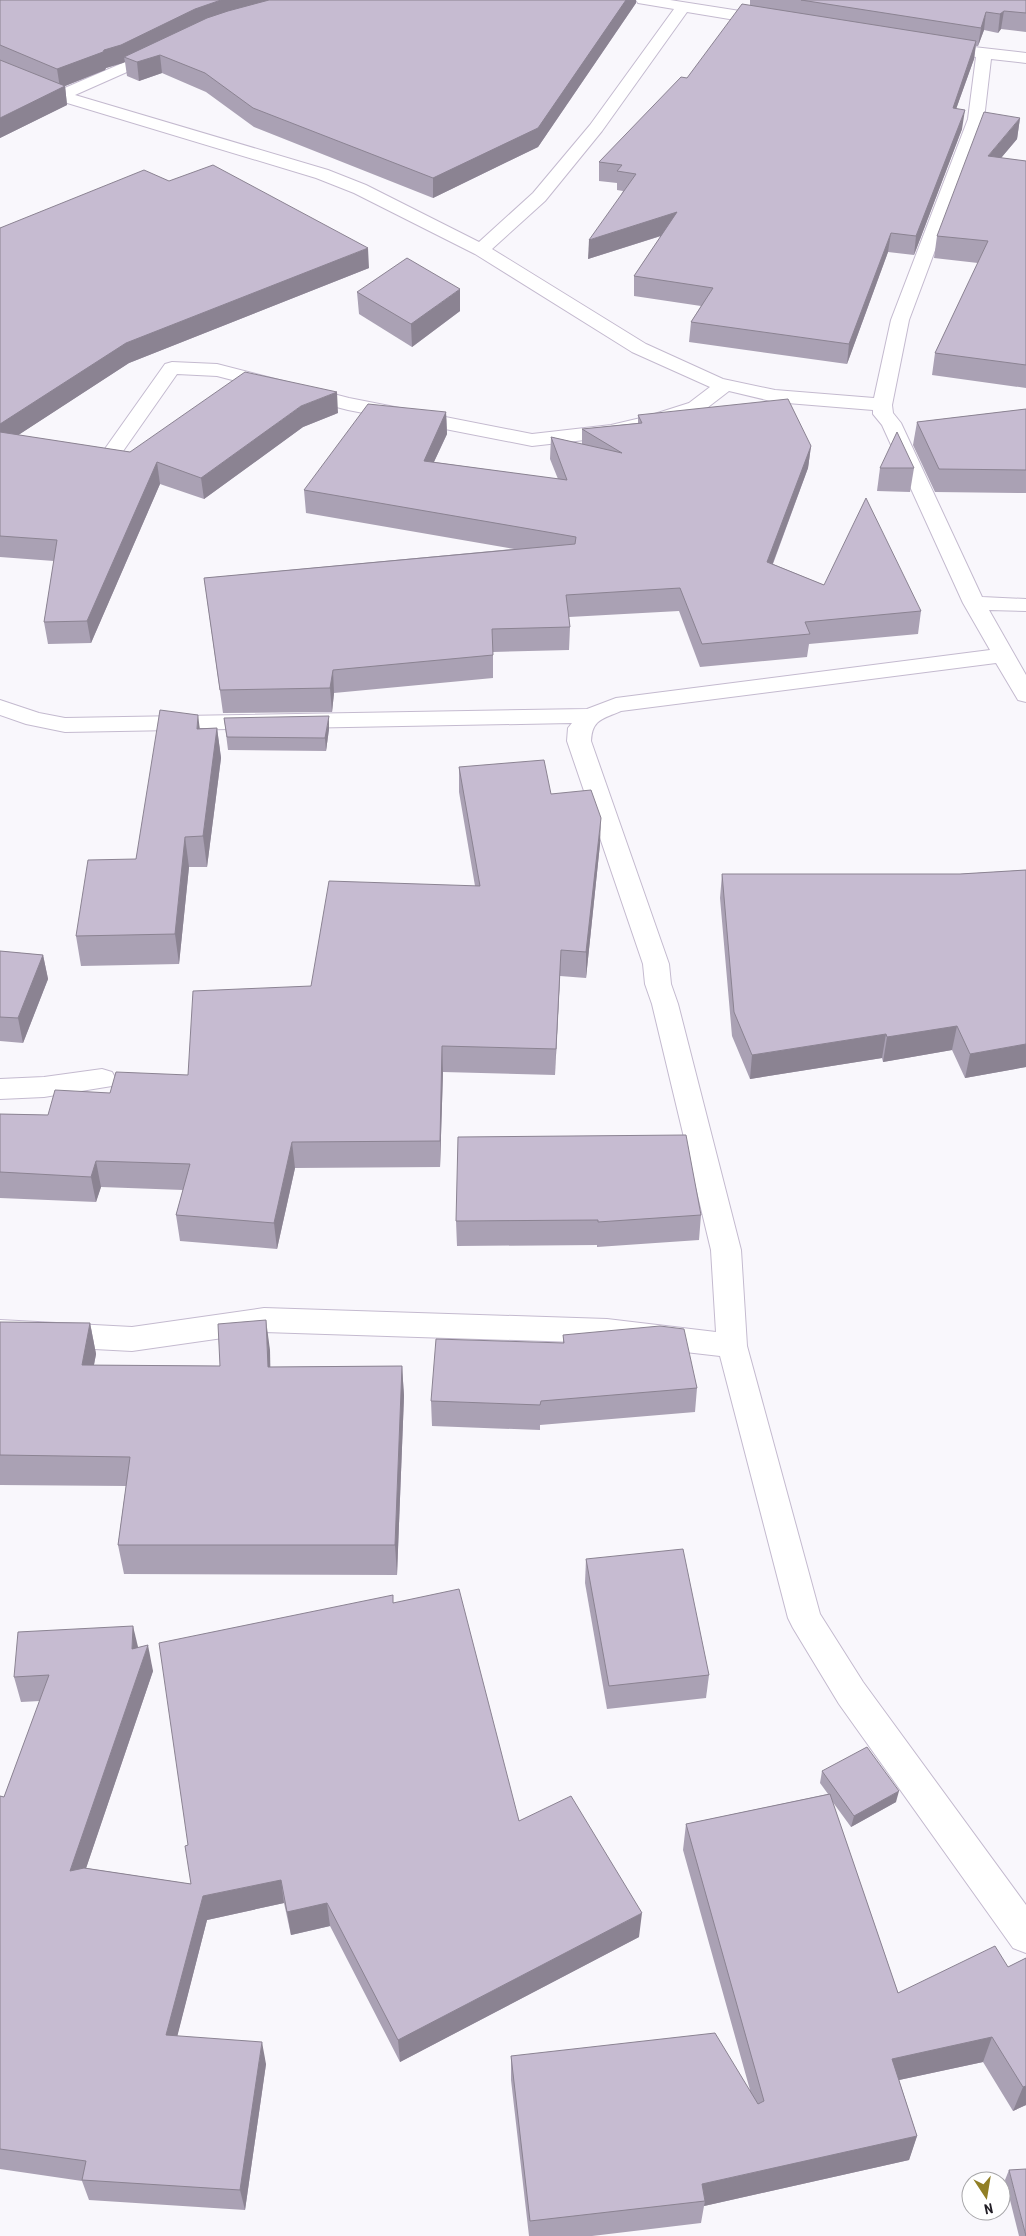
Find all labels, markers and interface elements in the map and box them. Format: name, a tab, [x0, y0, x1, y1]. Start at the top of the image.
north arrow	[961, 2171, 1011, 2221]
text: N	[983, 2200, 995, 2217]

